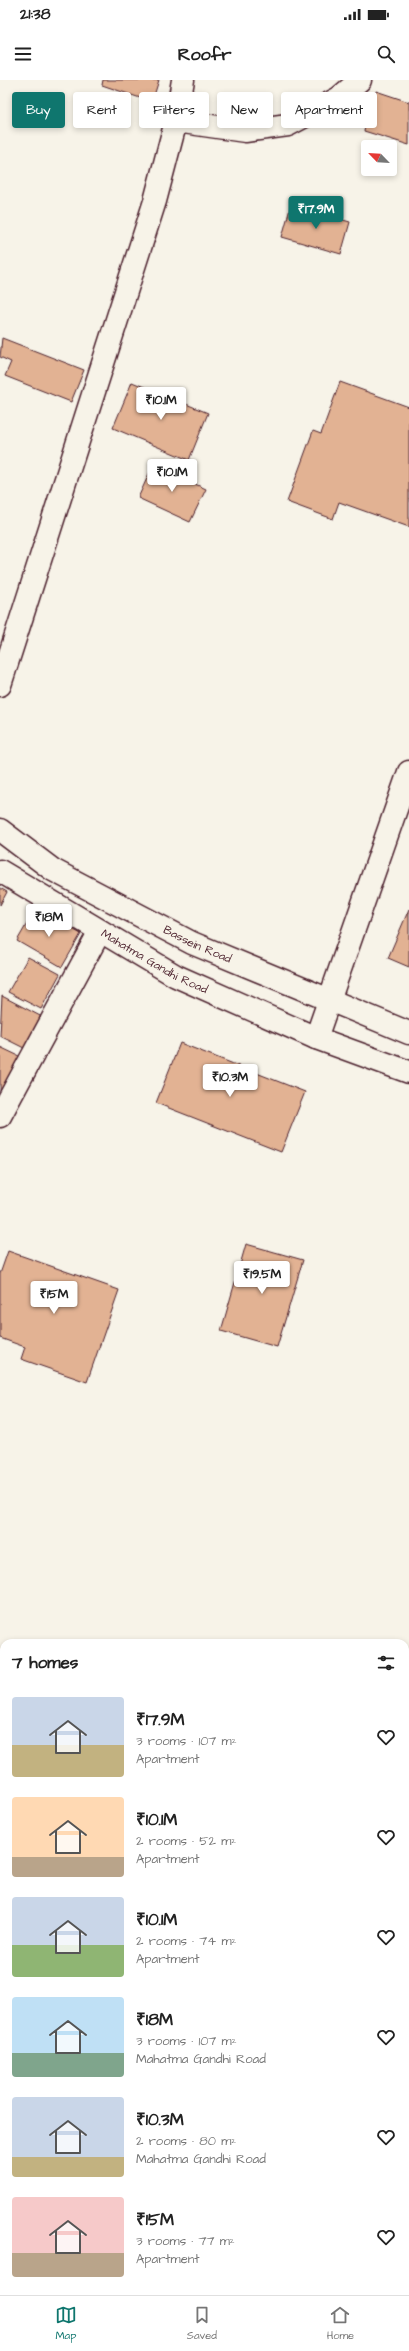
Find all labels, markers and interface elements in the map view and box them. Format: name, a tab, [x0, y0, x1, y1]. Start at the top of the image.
text: 21:38	[20, 4, 50, 25]
text: Roofr	[178, 42, 231, 67]
icon: menu	[12, 43, 34, 65]
icon: search	[375, 43, 397, 65]
chip: Buy	[12, 92, 65, 128]
chip: Rent	[73, 92, 131, 128]
chip: Filters	[139, 92, 209, 128]
chip: New	[217, 92, 273, 128]
chip: Apartment	[281, 92, 377, 128]
north arrow	[361, 140, 397, 176]
map controls	[361, 140, 397, 176]
pin: ₹17.9M	[283, 196, 349, 230]
text: ₹17.9M	[297, 200, 335, 218]
pin: ₹10.1M	[128, 387, 194, 421]
text: ₹10.1M	[145, 391, 177, 409]
pin: ₹10.1M	[139, 459, 205, 493]
text: ₹10.1M	[156, 463, 188, 481]
pin: ₹18M	[25, 904, 73, 938]
text: ₹18M	[35, 908, 63, 926]
street label: Bassein Road	[161, 921, 234, 967]
street label: Mahatma Gandhi Road	[98, 925, 211, 998]
pin: ₹10.3M	[197, 1064, 263, 1098]
text: ₹10.3M	[212, 1068, 248, 1086]
pin: ₹19.5M	[229, 1261, 295, 1295]
text: ₹19.5M	[243, 1265, 281, 1283]
pin: ₹15M	[30, 1281, 78, 1315]
text: ₹15M	[39, 1285, 69, 1303]
text: 7 homes	[12, 1651, 78, 1675]
icon: filters	[375, 1652, 397, 1674]
text: ₹17.9M	[136, 1708, 185, 1732]
icon: home	[44, 1713, 92, 1761]
icon: heart	[375, 1726, 397, 1748]
text: 3 rooms · 107 m²	[136, 1732, 237, 1750]
text: Apartment	[136, 1750, 200, 1768]
text: ₹10.1M	[136, 1808, 177, 1832]
icon: home	[44, 1813, 92, 1861]
icon: heart	[375, 1826, 397, 1848]
text: 2 rooms · 52 m²	[136, 1832, 236, 1850]
text: Apartment	[136, 1850, 200, 1868]
text: ₹10.1M	[136, 1908, 177, 1932]
icon: home	[44, 1913, 92, 1961]
icon: heart	[375, 1926, 397, 1948]
text: 2 rooms · 74 m²	[136, 1932, 236, 1950]
text: Apartment	[136, 1950, 200, 1968]
text: ₹18M	[136, 2008, 173, 2032]
icon: home	[44, 2013, 92, 2061]
icon: heart	[375, 2026, 397, 2048]
text: 3 rooms · 107 m²	[136, 2032, 237, 2050]
text: Mahatma Gandhi Road	[136, 2050, 266, 2068]
text: ₹10.3M	[136, 2108, 184, 2132]
icon: home	[44, 2113, 92, 2161]
icon: heart	[375, 2126, 397, 2148]
text: 2 rooms · 80 m²	[136, 2132, 236, 2150]
text: Mahatma Gandhi Road	[136, 2150, 266, 2168]
text: ₹15M	[136, 2208, 174, 2232]
icon: home	[44, 2213, 92, 2261]
icon: heart	[375, 2226, 397, 2248]
text: 3 rooms · 77 m²	[136, 2232, 235, 2250]
text: Apartment	[136, 2250, 200, 2268]
tab: Map	[55, 2304, 77, 2343]
tab: Saved	[187, 2304, 217, 2343]
tab: Home	[327, 2304, 354, 2343]

